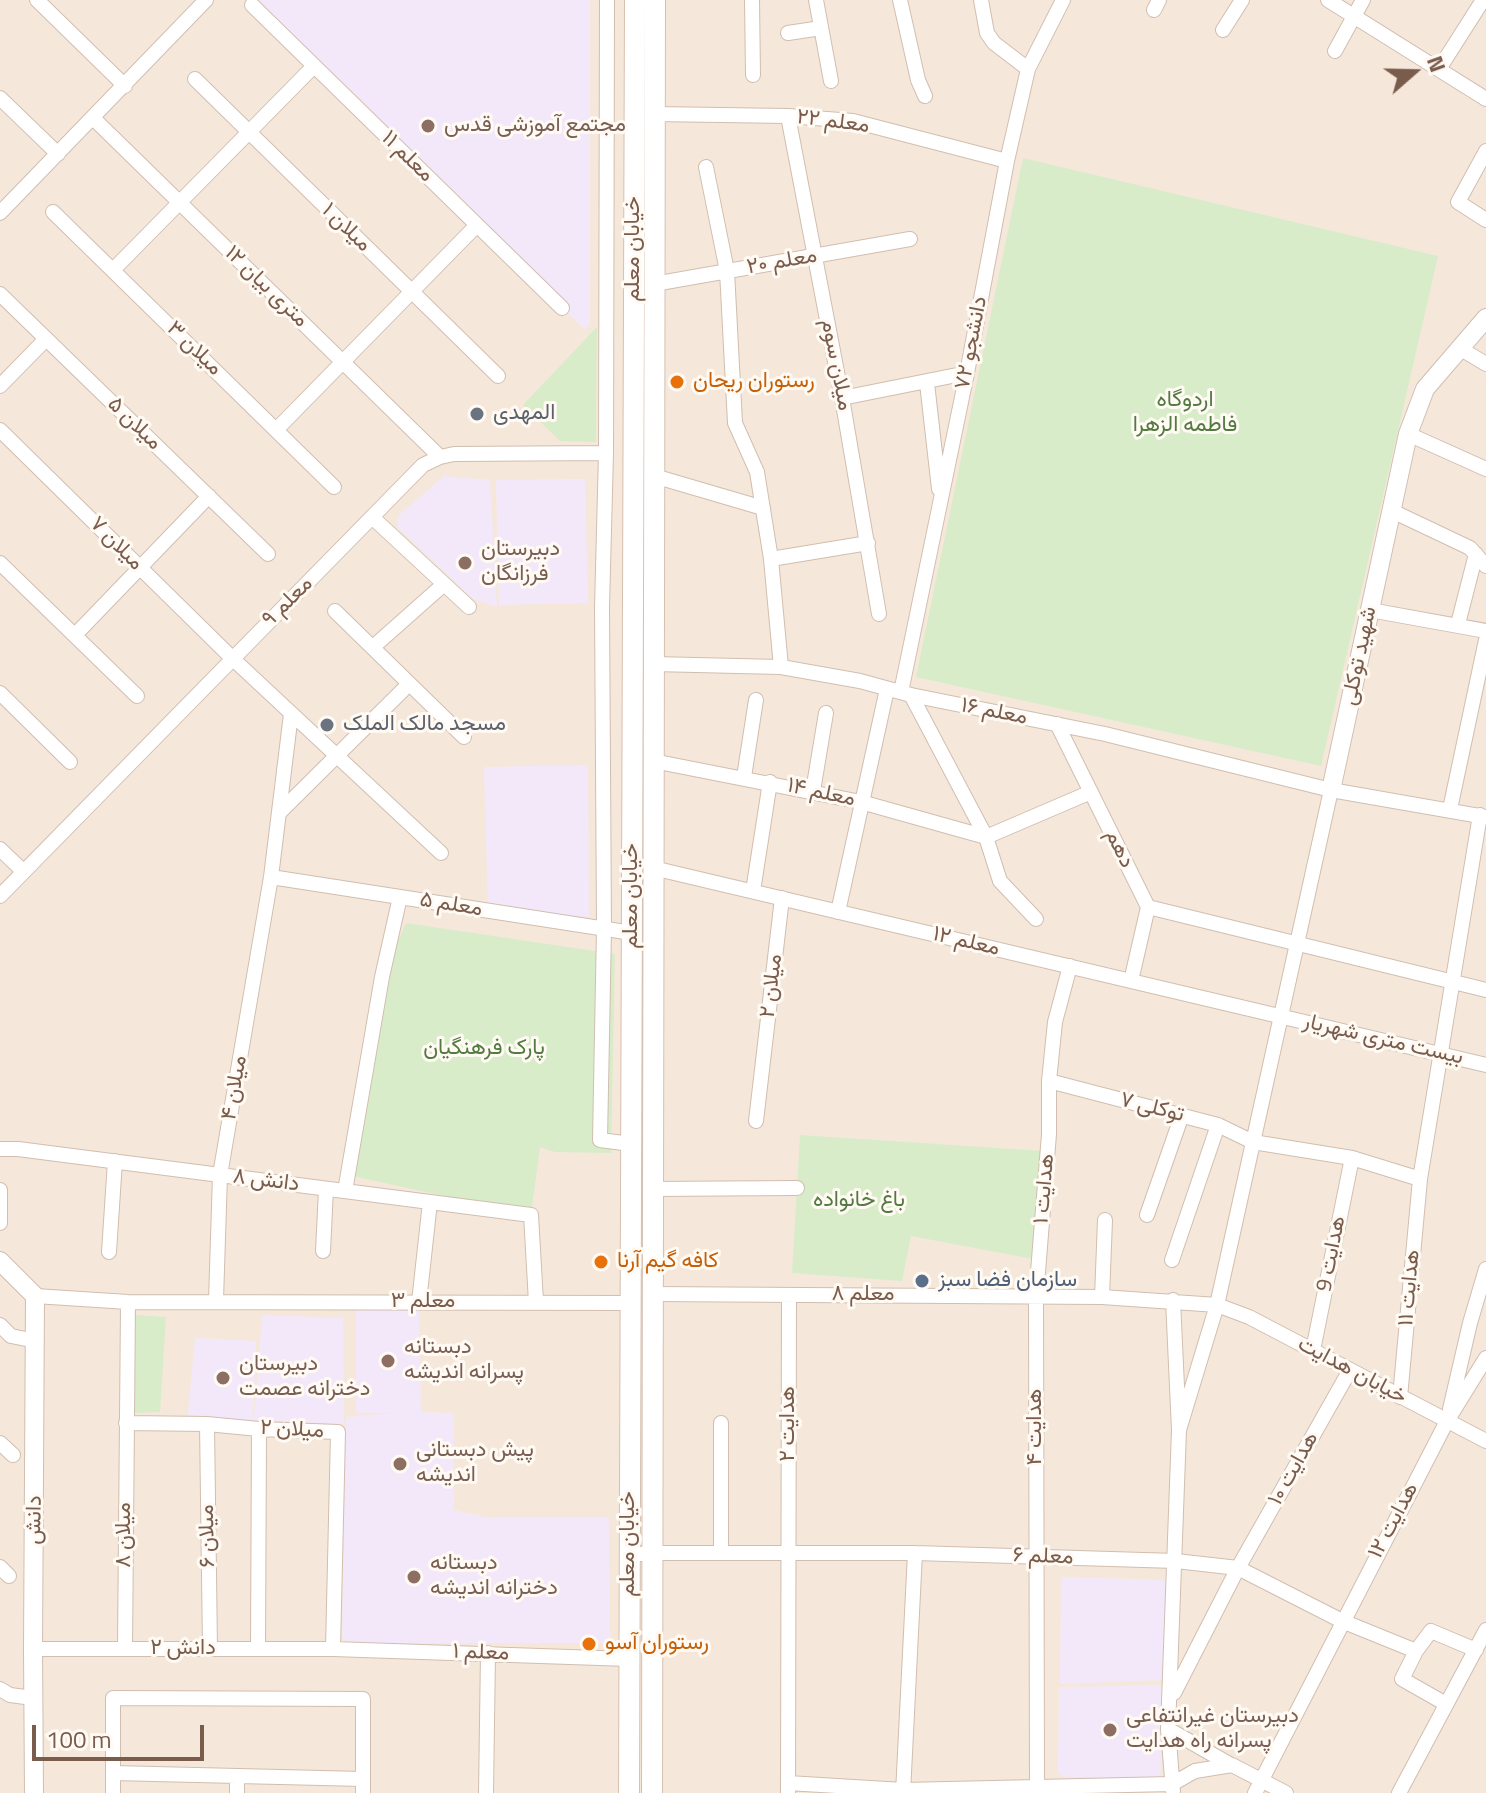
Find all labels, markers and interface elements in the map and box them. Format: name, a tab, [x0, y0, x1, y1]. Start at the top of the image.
north arrow	[1374, 32, 1454, 112]
text: N	[1418, 51, 1455, 77]
street label: معلم ۲۲	[795, 104, 871, 140]
place label: مجتمع آموزشی قدس	[444, 113, 626, 139]
marker: مجتمع آموزشی قدس	[419, 117, 437, 135]
street label: معلم ۱۱	[375, 126, 439, 188]
street label: خیابان معلم	[621, 196, 647, 302]
street label: میلان ۱	[316, 198, 376, 258]
street label: ۱۲ متری بیان	[219, 241, 313, 333]
street label: معلم ۲۰	[745, 243, 819, 281]
street label: دانشجو ۷۲	[950, 294, 994, 392]
street label: میلان ۳	[161, 316, 227, 382]
street label: میلان سوم	[814, 317, 858, 413]
place label: رستوران ریحان	[693, 369, 815, 395]
marker: رستوران ریحان	[668, 373, 686, 391]
park label: اردوگاه فاطمه الزهرا	[1133, 388, 1237, 440]
street label: میلان ۵	[101, 392, 167, 456]
place label: المهدی	[493, 401, 555, 427]
marker: المهدی	[468, 405, 486, 423]
street label: میلان ۷	[83, 511, 149, 577]
place label: دبیرستان فرزانگان	[481, 537, 560, 588]
marker: دبیرستان فرزانگان	[456, 554, 474, 572]
street label: معلم ۹	[257, 571, 319, 633]
street label: شهید توکلی	[1337, 604, 1383, 708]
street label: معلم ۱۶	[959, 693, 1029, 731]
place label: مسجد مالک الملک	[343, 712, 506, 738]
marker: مسجد مالک الملک	[318, 716, 336, 734]
street label: معلم ۱۴	[785, 773, 857, 813]
street label: دهم	[1098, 825, 1140, 873]
street label: خیابان معلم	[619, 843, 645, 949]
street label: معلم ۵	[418, 887, 484, 923]
street label: معلم ۱۲	[930, 921, 1002, 963]
street label: میلان ۲	[755, 953, 789, 1019]
street label: بیست متری شهریار	[1300, 1009, 1466, 1071]
park label: پارک فرهنگیان	[423, 1036, 545, 1062]
street label: میلان ۴	[216, 1054, 254, 1122]
street label: توکلی ۷	[1117, 1087, 1187, 1129]
street label: هدایت ۱	[1029, 1153, 1061, 1225]
street label: دانش ۸	[231, 1164, 301, 1198]
park label: باغ خانواده	[813, 1188, 905, 1214]
street label: هدایت 9	[1312, 1214, 1352, 1294]
place label: کافه گیم آرنا	[617, 1249, 719, 1275]
street label: هدایت ۱۱	[1393, 1249, 1427, 1327]
marker: کافه گیم آرنا	[592, 1253, 610, 1271]
place label: سازمان فضا سبز	[938, 1268, 1077, 1294]
marker: سازمان فضا سبز	[913, 1272, 931, 1290]
street label: معلم ۸	[831, 1282, 895, 1308]
street label: معلم ۳	[391, 1289, 455, 1315]
street label: خیابان هدایت	[1293, 1331, 1411, 1411]
place label: دبستانه پسرانه اندیشه	[404, 1335, 524, 1386]
place label: دبیرستان دخترانه عصمت	[239, 1352, 370, 1404]
marker: دبستانه پسرانه اندیشه	[379, 1352, 397, 1370]
marker: دبیرستان دخترانه عصمت	[214, 1369, 232, 1387]
street label: هدایت ۲	[776, 1386, 802, 1462]
street label: هدایت ۴	[1023, 1389, 1049, 1465]
street label: میلان ۲	[259, 1415, 325, 1445]
street label: هدایت ۱۰	[1263, 1428, 1325, 1510]
place label: پیش دبستانی اندیشه	[416, 1438, 534, 1490]
marker: پیش دبستانی اندیشه	[391, 1455, 409, 1473]
street label: هدایت ۱۲	[1363, 1479, 1425, 1563]
street label: خیابان معلم	[616, 1491, 642, 1597]
street label: دانش	[21, 1495, 49, 1545]
street label: میلان ۸	[112, 1502, 138, 1568]
street label: میلان ۶	[194, 1504, 222, 1568]
street label: معلم ۶	[1012, 1543, 1074, 1571]
place label: دبستانه دخترانه اندیشه	[430, 1551, 558, 1602]
marker: دبستانه دخترانه اندیشه	[405, 1568, 423, 1586]
place label: رستوران آسو	[605, 1631, 709, 1657]
marker: رستوران آسو	[580, 1635, 598, 1653]
street label: دانش ۲	[150, 1636, 216, 1662]
street label: معلم ۱	[452, 1639, 510, 1667]
place label: دبیرستان غیرانتفاعی پسرانه راه هدایت	[1126, 1704, 1299, 1756]
scale bar	[36, 1709, 208, 1759]
text: 100 m	[46, 1721, 112, 1757]
marker: دبیرستان غیرانتفاعی پسرانه راه هدایت	[1101, 1721, 1119, 1739]

